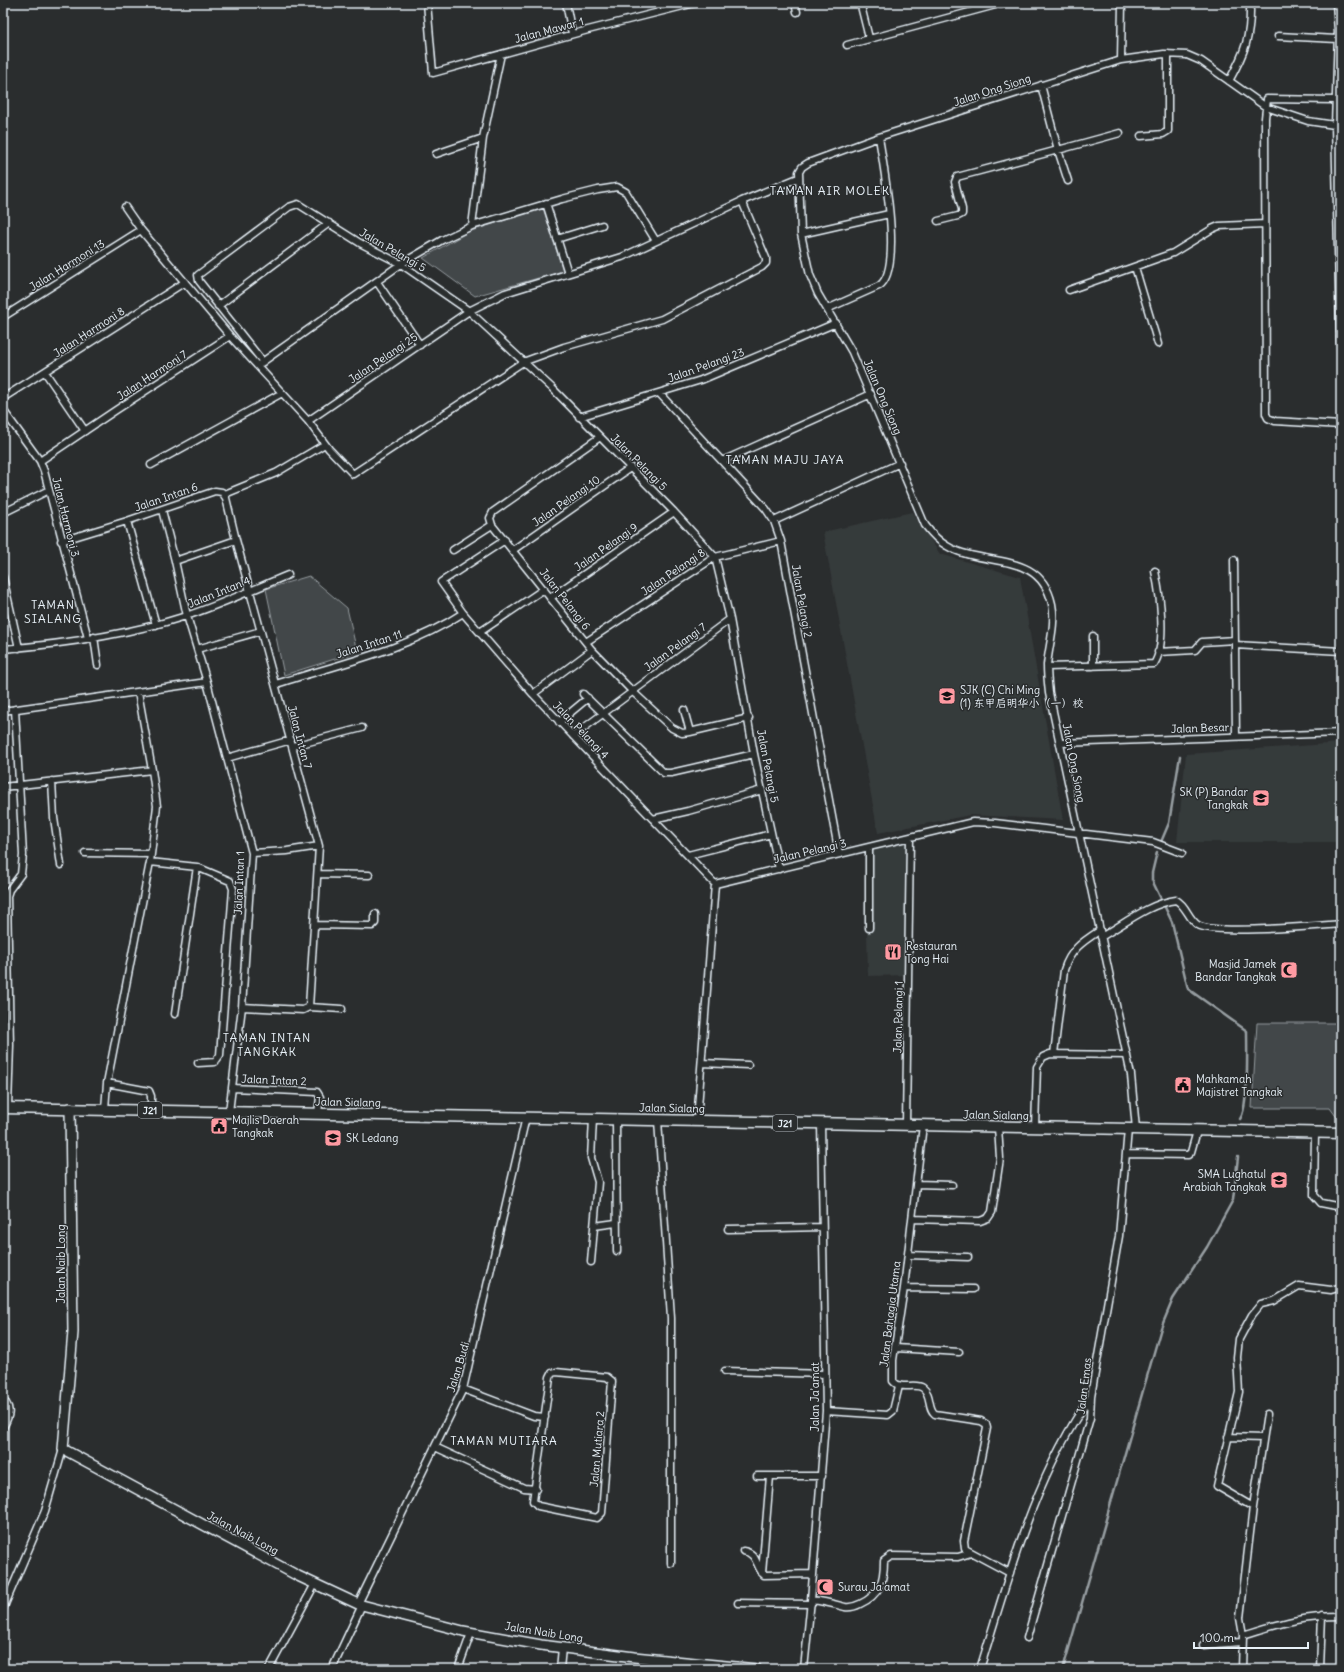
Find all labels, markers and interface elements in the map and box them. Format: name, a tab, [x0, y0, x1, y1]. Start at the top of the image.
street label: Jalan Mawar 1	[513, 14, 585, 46]
street label: Jalan Ong Siong	[952, 71, 1032, 109]
district label: TAMAN AIR MOLEK	[770, 183, 890, 198]
street label: Jalan Pelangi 5	[357, 225, 429, 275]
street label: Jalan Harmoni 13	[27, 236, 107, 294]
street label: Jalan Harmoni 8	[51, 304, 127, 360]
street label: Jalan Pelangi 25	[346, 330, 420, 386]
street label: Jalan Pelangi 23	[666, 345, 746, 385]
street label: Jalan Harmoni 7	[114, 347, 190, 403]
street label: Jalan Ong Siong	[861, 357, 905, 437]
street label: Jalan Pelangi 5	[608, 431, 670, 493]
district label: TAMAN MAJU JAYA	[726, 452, 844, 467]
street label: Jalan Pelangi 10	[529, 472, 603, 530]
street label: Jalan Harmoni 3	[49, 476, 83, 558]
street label: Jalan Intan 6	[133, 480, 199, 514]
street label: Jalan Pelangi 9	[572, 520, 640, 574]
street label: Jalan Pelangi 8	[638, 545, 708, 599]
street label: Jalan Pelangi 2	[789, 563, 815, 639]
street label: Jalan Pelangi 6	[537, 565, 593, 633]
street label: Jalan Intan 4	[186, 573, 252, 611]
district label: TAMAN SIALANG	[24, 597, 82, 626]
street label: Jalan Pelangi 7	[641, 619, 709, 674]
street label: Jalan Intan 11	[334, 627, 404, 661]
place label: SJK (C) Chi Ming (1) 东甲启明华小（一）校	[960, 683, 1083, 710]
school or university icon: SJK (C) Chi Ming (1) 东甲启明华小（一）校	[937, 686, 957, 706]
street label: Jalan Pelangi 4	[550, 698, 612, 762]
street label: Jalan Intan 7	[285, 704, 315, 771]
street label: Jalan Besar	[1171, 720, 1230, 736]
street label: Jalan Ong Siong	[1059, 722, 1089, 804]
street label: Jalan Pelangi 5	[754, 728, 782, 804]
place label: SK (P) Bandar Tangkak	[1179, 785, 1249, 812]
school or university icon: SK (P) Bandar Tangkak	[1251, 788, 1271, 808]
street label: Jalan Pelangi 3	[772, 836, 848, 866]
street label: Jalan Intan 1	[231, 851, 247, 915]
place label: Restauran Tong Hai	[906, 939, 957, 966]
restaurant icon: Restauran Tong Hai	[883, 942, 903, 962]
place label: Masjid Jamek Bandar Tangkak	[1195, 957, 1276, 984]
mosque icon: Masjid Jamek Bandar Tangkak	[1279, 960, 1299, 980]
street label: Jalan Pelangi 1	[890, 981, 906, 1053]
district label: TAMAN INTAN TANGKAK	[223, 1030, 311, 1059]
street label: Jalan Intan 2	[241, 1072, 307, 1088]
place label: Mahkamah Majistret Tangkak	[1196, 1072, 1283, 1099]
public building icon: Mahkamah Majistret Tangkak	[1173, 1075, 1193, 1095]
street label: Jalan Sialang	[315, 1094, 381, 1110]
street label: Jalan Sialang	[639, 1100, 705, 1116]
road number: J21	[138, 1102, 162, 1118]
street label: Jalan Sialang	[963, 1107, 1029, 1123]
place label: Majlis Daerah Tangkak	[232, 1113, 299, 1140]
road number: J21	[773, 1115, 797, 1131]
public building icon: Majlis Daerah Tangkak	[209, 1116, 229, 1136]
school or university icon: SK Ledang	[323, 1128, 343, 1148]
place label: SK Ledang	[346, 1131, 398, 1145]
place label: SMA Lughatul Arabiah Tangkak	[1183, 1167, 1266, 1194]
school or university icon: SMA Lughatul Arabiah Tangkak	[1269, 1170, 1289, 1190]
street label: Jalan Naib Long	[54, 1224, 68, 1304]
street label: Jalan Bahagia Utama	[877, 1260, 903, 1368]
street label: Jalan Budi	[444, 1340, 472, 1394]
street label: Jalan Emas	[1074, 1357, 1094, 1415]
street label: Jalan Ja'amat	[808, 1362, 822, 1432]
street label: Jalan Mutiara 2	[587, 1410, 607, 1488]
district label: TAMAN MUTIARA	[450, 1433, 558, 1448]
street label: Jalan Naib Long	[205, 1508, 281, 1558]
mosque icon: Surau Ja'amat	[815, 1577, 835, 1597]
place label: Surau Ja'amat	[838, 1580, 910, 1594]
street label: Jalan Naib Long	[504, 1619, 584, 1645]
scale bar	[1194, 1624, 1308, 1650]
text: 100 m	[1200, 1630, 1234, 1645]

